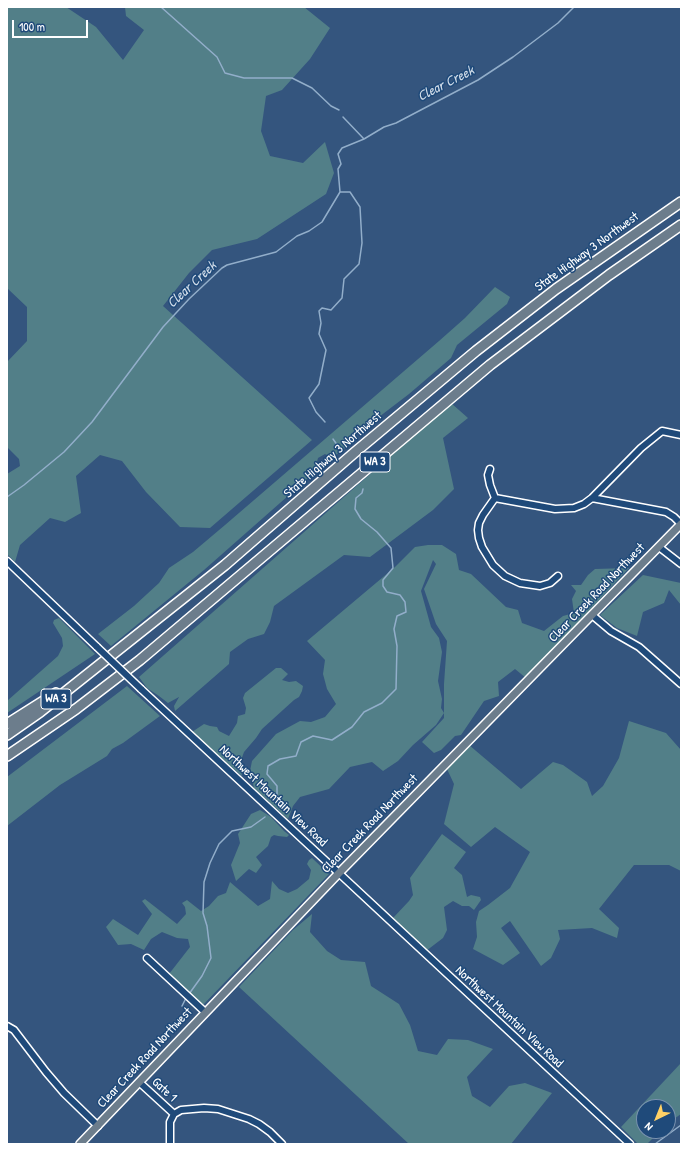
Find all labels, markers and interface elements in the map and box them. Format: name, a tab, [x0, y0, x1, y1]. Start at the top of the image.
scale bar	[14, 12, 90, 38]
text: 100 m	[19, 18, 45, 35]
water label: Clear Creek	[415, 63, 477, 105]
street label: State Highway 3 Northwest	[532, 209, 642, 295]
water label: Clear Creek	[164, 258, 220, 312]
street label: State Highway 3 Northwest	[281, 408, 385, 502]
road number: WA 3	[360, 452, 390, 472]
street label: Clear Creek Road Northwest	[546, 540, 648, 646]
road number: WA 3	[41, 689, 71, 709]
street label: Northwest Mountain View Road	[216, 742, 330, 850]
street label: Clear Creek Road Northwest	[319, 771, 421, 877]
street label: Northwest Mountain View Road	[452, 963, 566, 1071]
street label: Clear Creek Road Northwest	[94, 1004, 196, 1112]
street label: Gate 1	[148, 1075, 180, 1105]
north arrow	[636, 1099, 676, 1139]
text: N	[642, 1120, 655, 1134]

